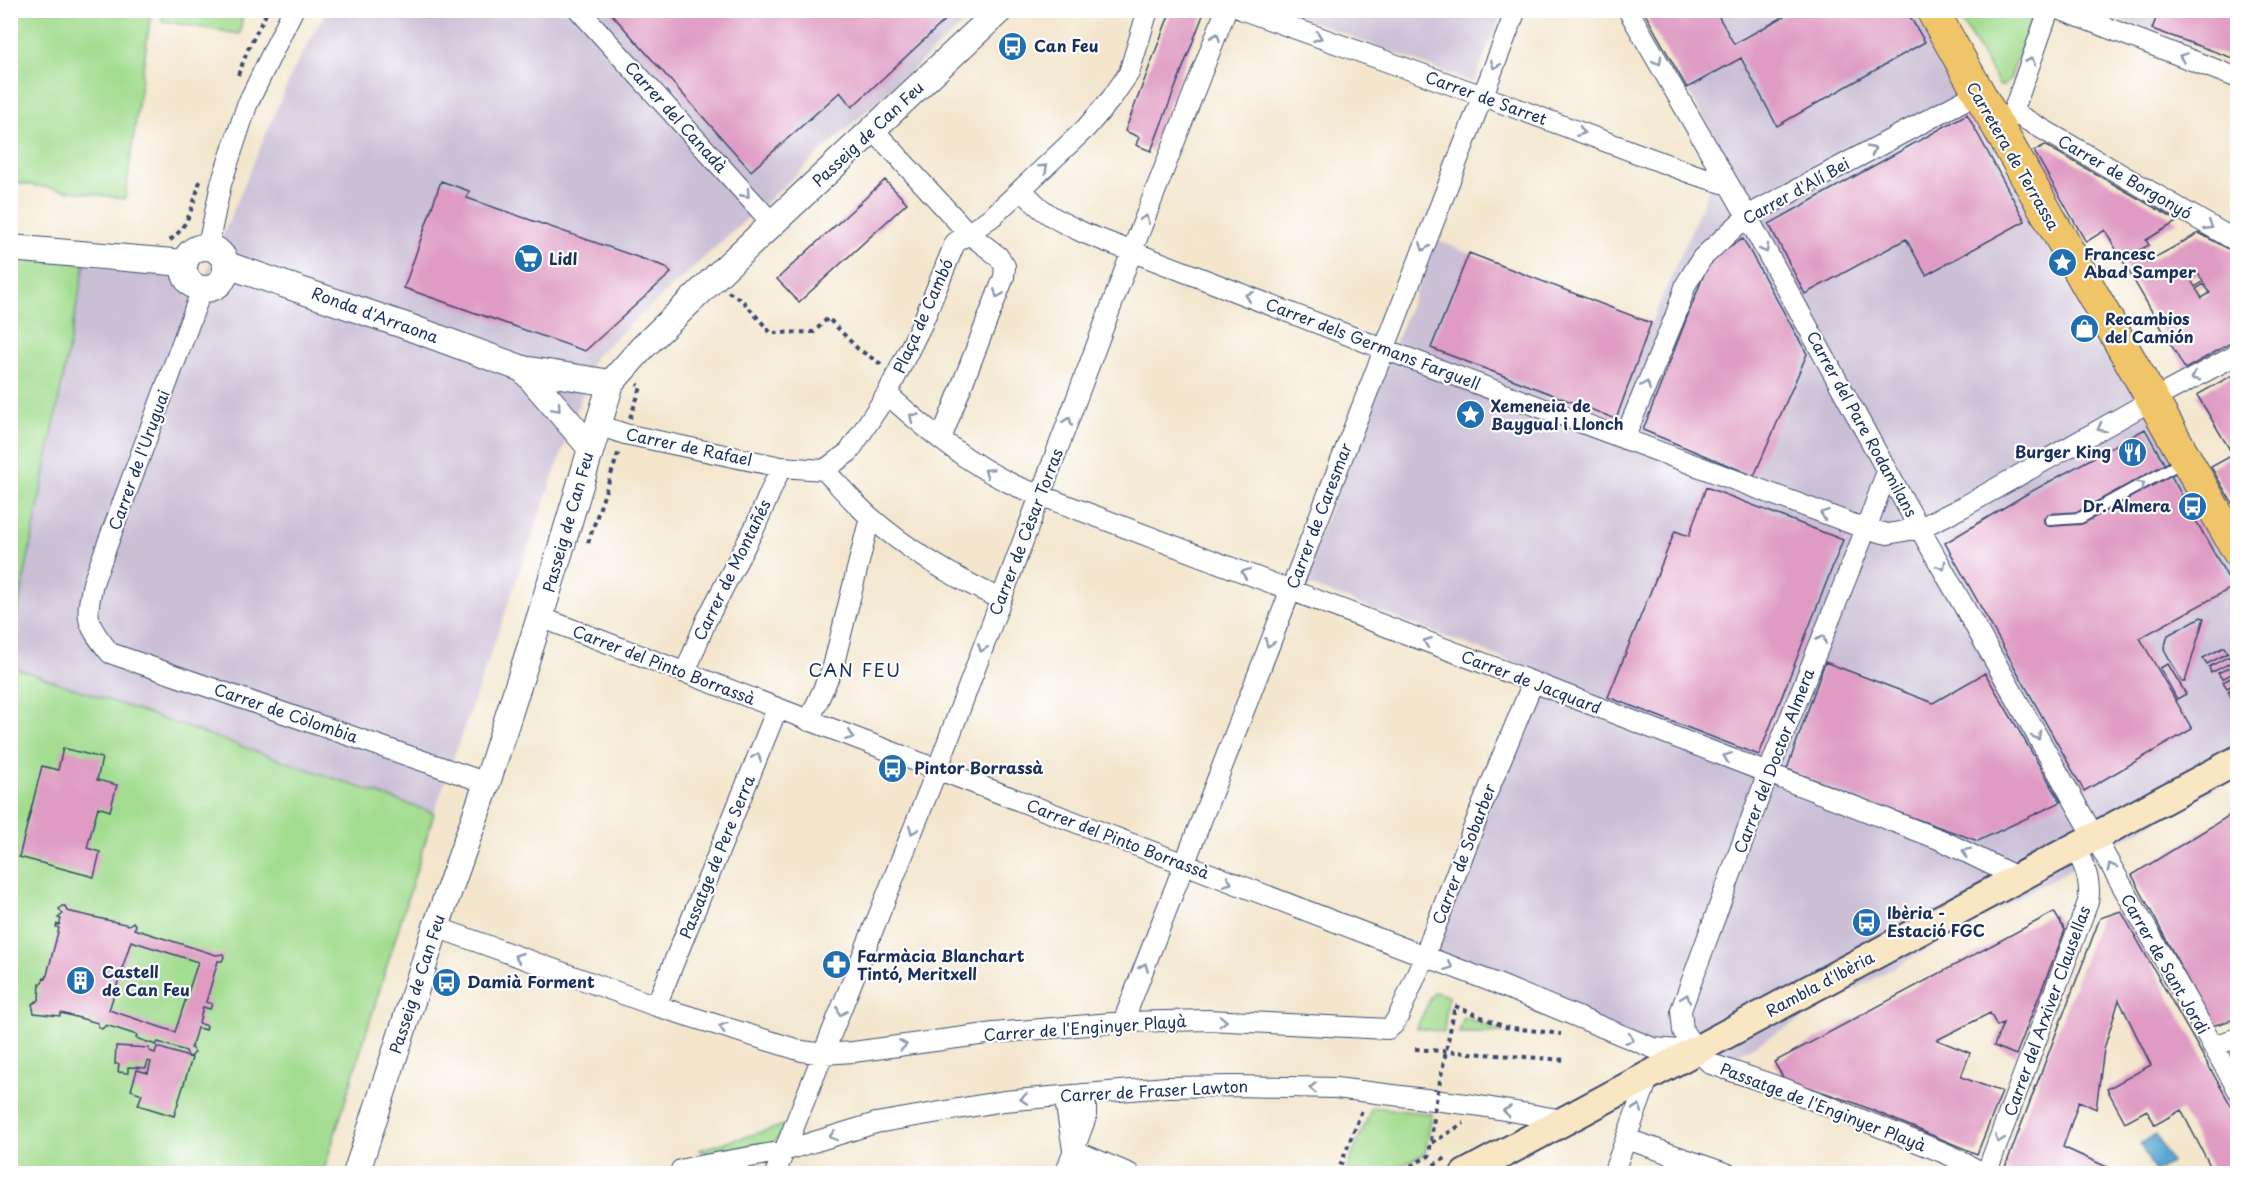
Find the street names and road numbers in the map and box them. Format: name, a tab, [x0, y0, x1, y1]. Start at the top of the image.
street label: Carrer del Canadà	[620, 55, 733, 177]
street label: Carrer de Sarret	[1422, 64, 1551, 130]
street label: Passeig de Can Feu	[806, 75, 929, 192]
street label: Carretera de Terrassa	[1961, 77, 2066, 234]
street label: Carrer de Borgonyó	[2054, 128, 2197, 224]
street label: Carrer d'Alí Bei	[1738, 151, 1853, 229]
street label: Plaça de Cambó	[886, 254, 958, 377]
street label: Ronda d'Arraona	[309, 280, 442, 348]
street label: Carrer dels Germans Farguell	[1263, 291, 1484, 395]
street label: Carrer del Pare Rodamilans	[1802, 326, 1924, 521]
street label: Carrer de l'Uruguai	[101, 386, 175, 533]
street label: Carrer de Rafael	[624, 421, 754, 471]
street label: Carrer de Caresmar	[1279, 439, 1357, 592]
street label: Carrer de Cèsar Torras	[982, 445, 1068, 619]
street label: Passeig de Can Feu	[535, 449, 599, 595]
street label: Carrer de Montañés	[686, 495, 776, 644]
street label: Carrer del Pinto Borrassà	[570, 618, 759, 710]
street label: Carrer de Jacquard	[1458, 643, 1605, 719]
street label: Carrer del Doctor Almera	[1727, 665, 1820, 857]
street label: Carrer de Còlombia	[211, 676, 362, 748]
street label: Passatge de Pere Serra	[672, 771, 760, 942]
street label: Carrer de Sobarber	[1425, 779, 1501, 927]
street label: Carrer del Pinto Borrassà	[1024, 792, 1213, 884]
street label: Carrer de Sant Jordi	[2116, 889, 2216, 1038]
street label: Carrer del Arxiver Clausellas	[1997, 902, 2095, 1119]
street label: Passeig de Can Feu	[382, 911, 450, 1056]
street label: Rambla d'Ibèria	[1761, 944, 1878, 1022]
street label: Carrer de l'Enginyer Playà	[983, 1008, 1187, 1046]
street label: Passatge de l'Enginyer Playà	[1717, 1056, 1930, 1156]
street label: Carrer de Fraser Lawton	[1059, 1073, 1249, 1107]

